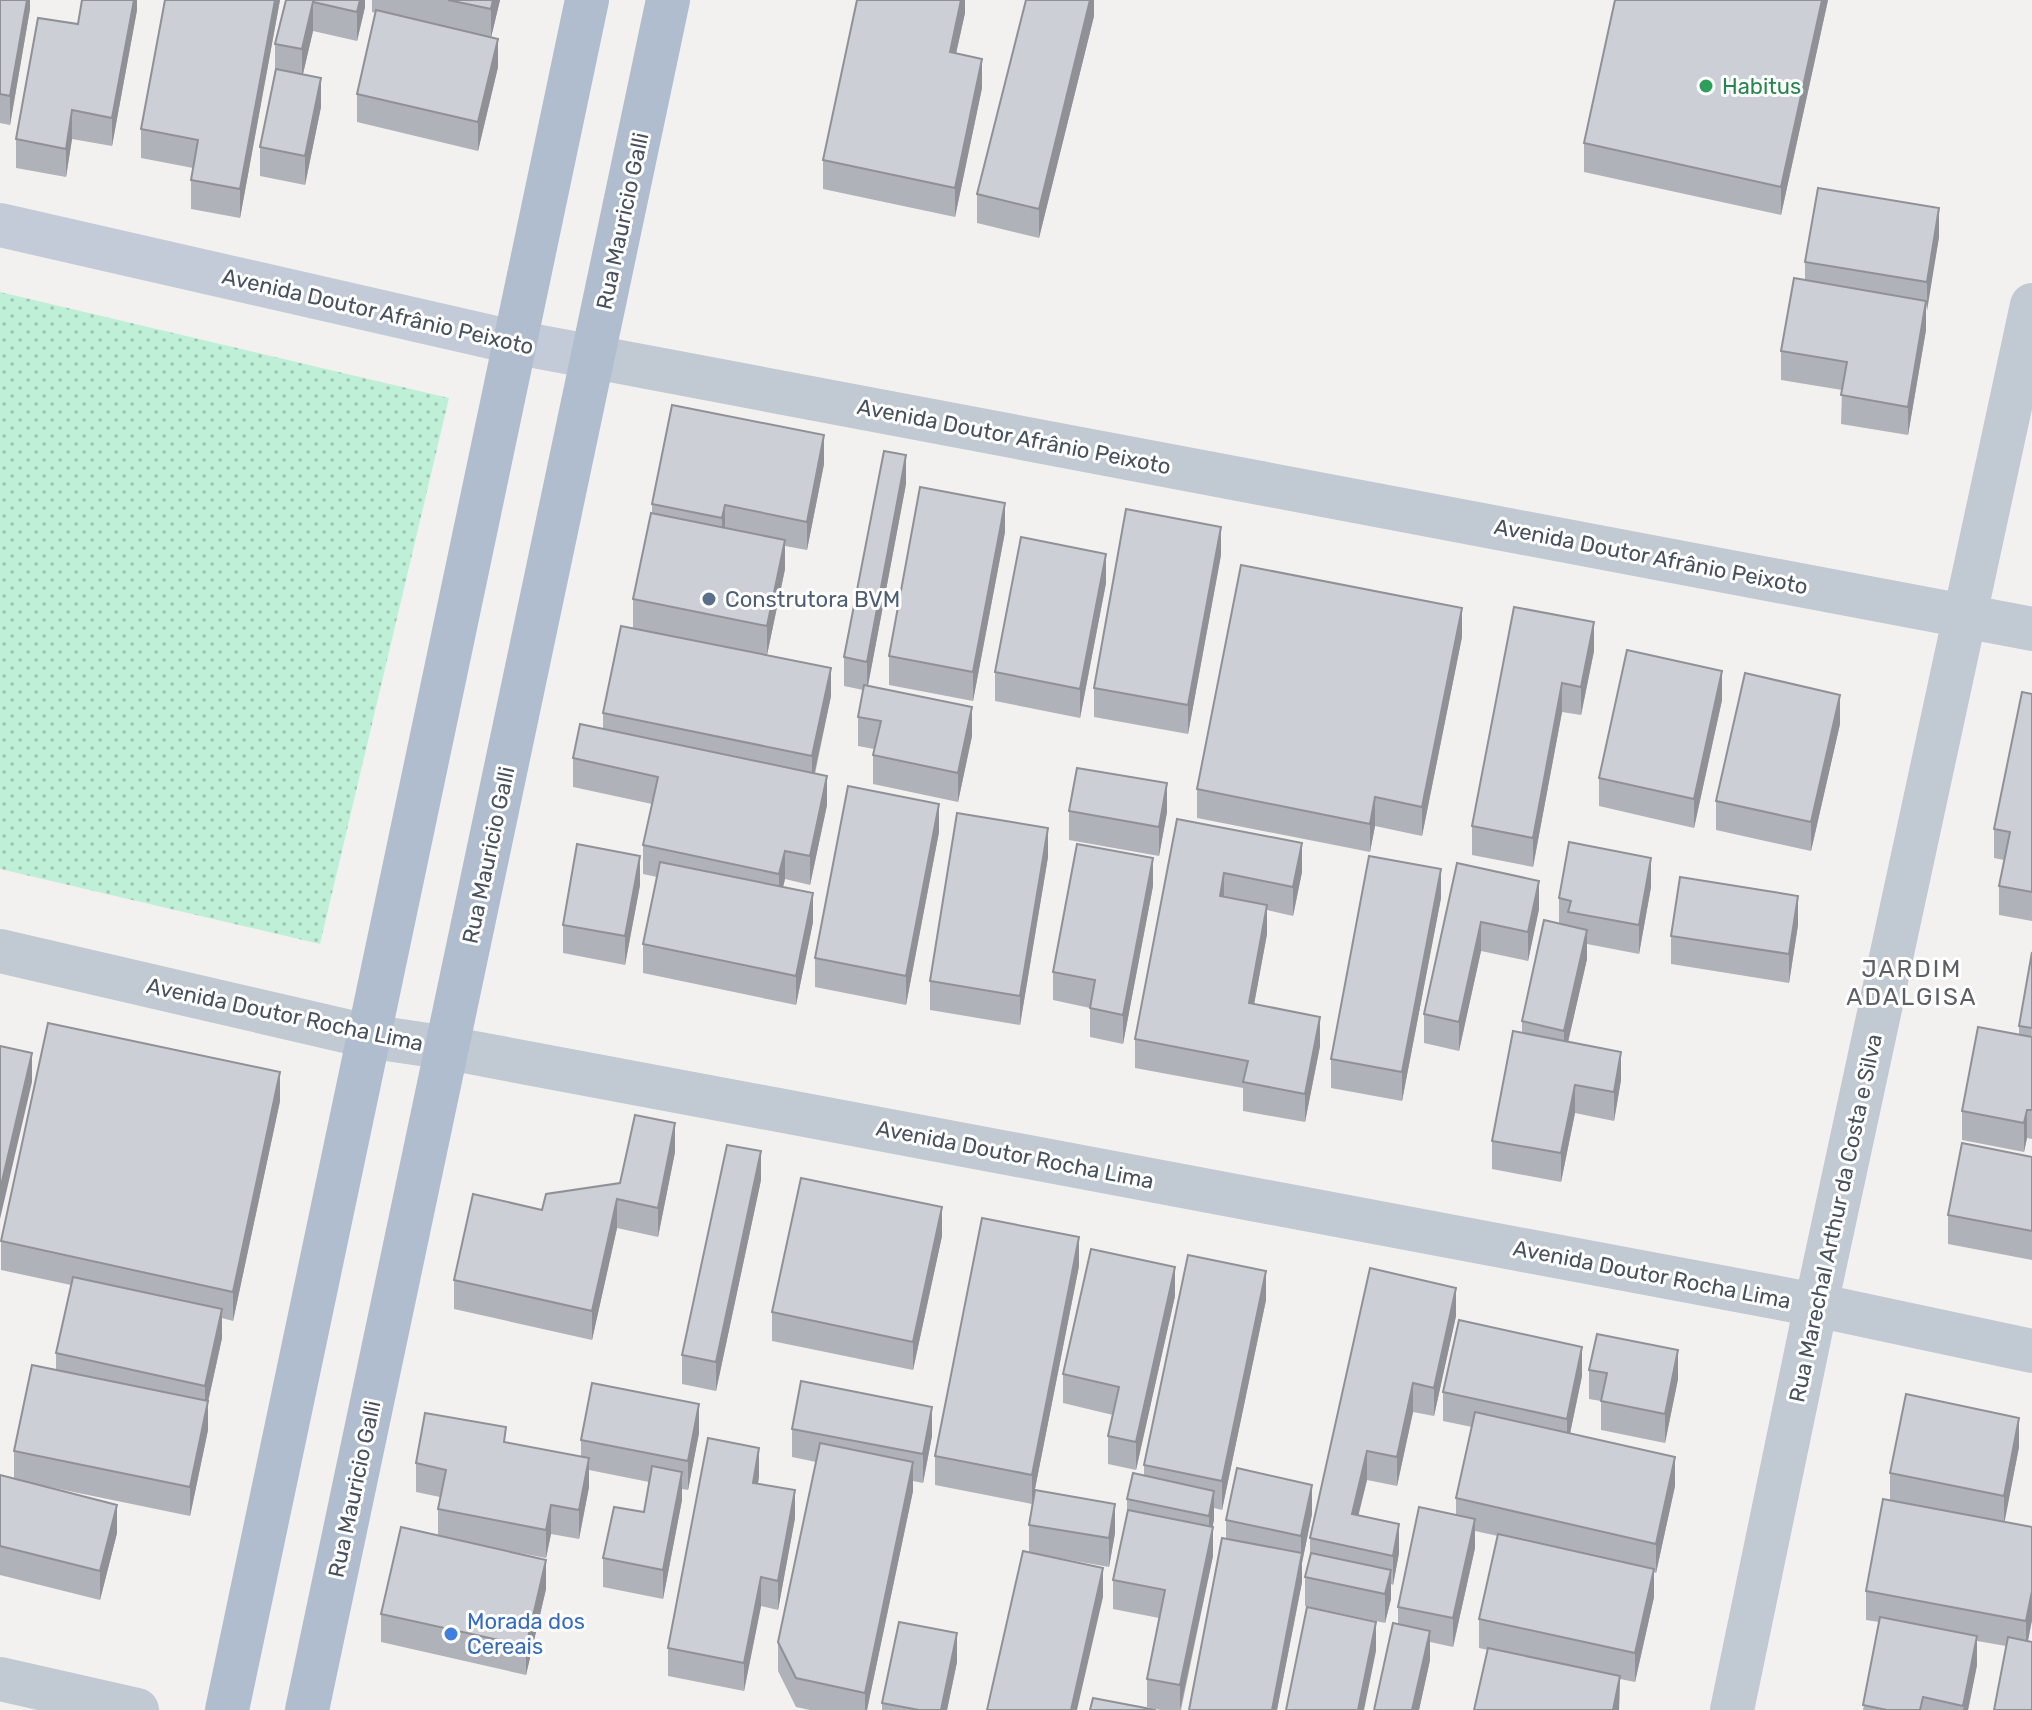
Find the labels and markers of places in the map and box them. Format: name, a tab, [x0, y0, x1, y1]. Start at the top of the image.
place label: Habitus	[1722, 73, 1801, 100]
marker: Habitus	[1697, 77, 1715, 95]
place label: Construtora BVM	[725, 586, 900, 613]
marker: Construtora BVM	[700, 590, 718, 608]
place label: Morada dos Cereais	[467, 1608, 585, 1660]
marker: Morada dos Cereais	[442, 1625, 460, 1643]

